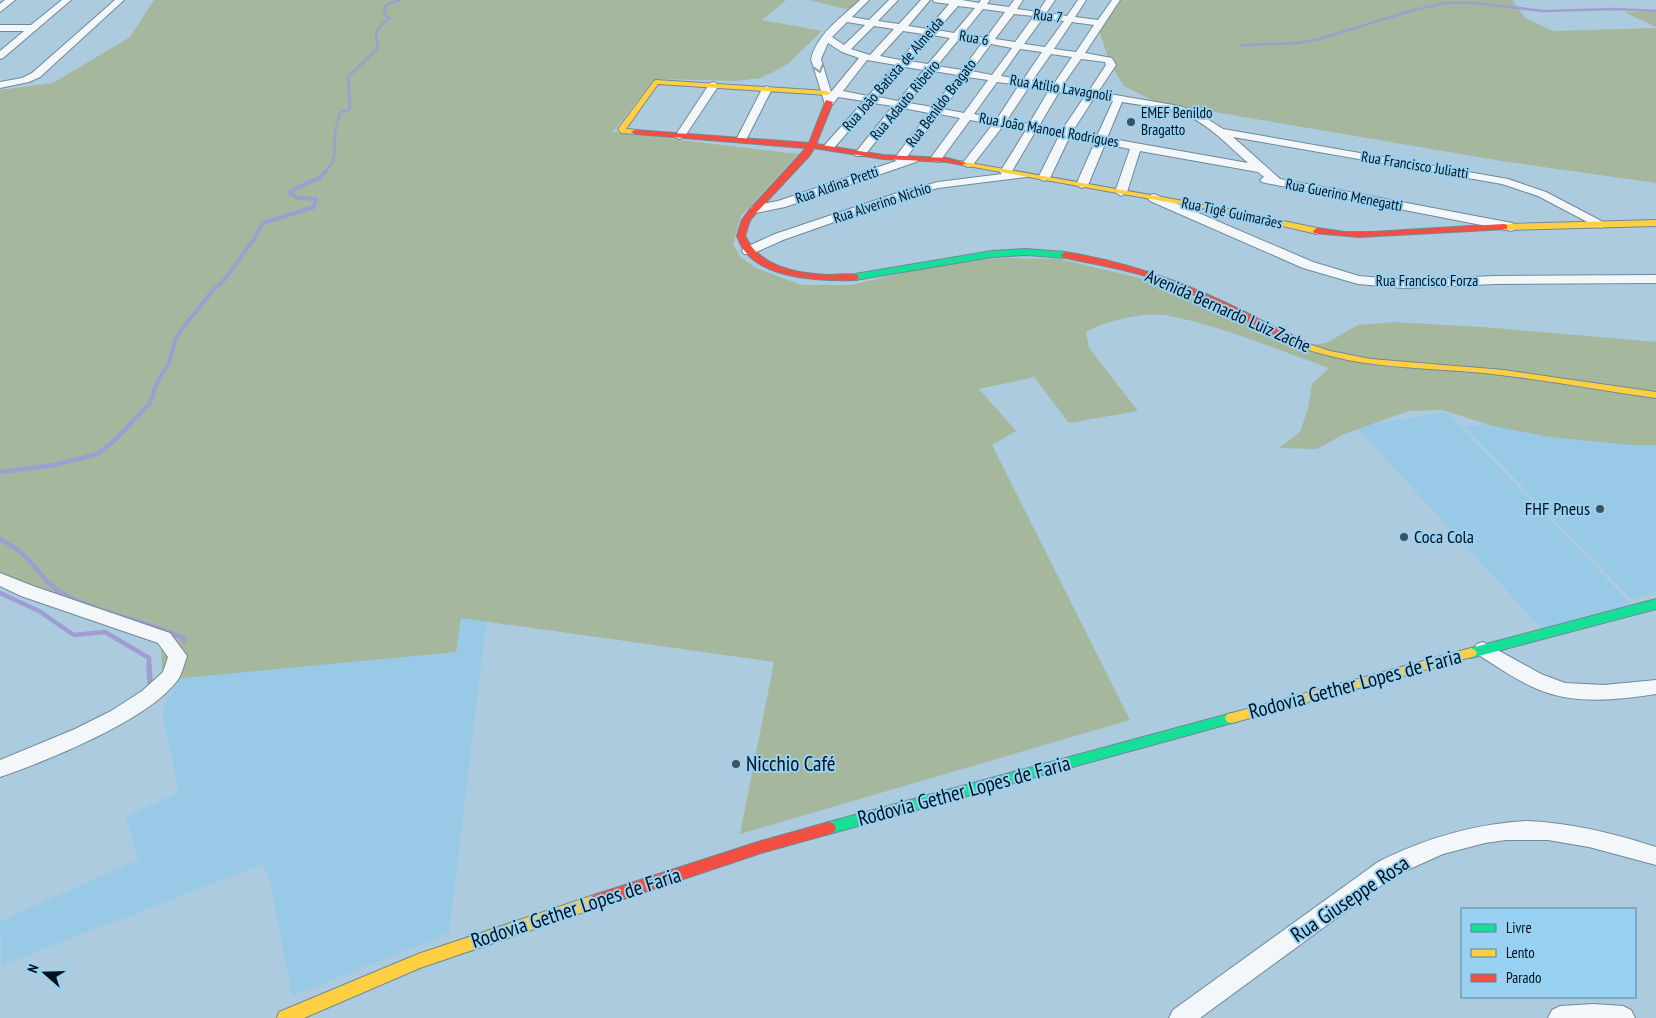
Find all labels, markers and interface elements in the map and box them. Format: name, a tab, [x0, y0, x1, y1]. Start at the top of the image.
street label: Rua 7	[1032, 4, 1064, 27]
street label: Rua João Batista de Almeida	[838, 13, 947, 135]
street label: Rua 6	[958, 26, 990, 49]
street label: Rua Benildo Bragato	[901, 55, 980, 151]
street label: Rua Adauto Ribeiro	[865, 56, 944, 144]
one-way arrow	[814, 64, 824, 72]
street label: Rua Atílio Lavagnoli	[1009, 70, 1114, 105]
place label: EMEF Benildo Bragatto	[1141, 103, 1212, 139]
street label: Rua João Manoel Rodrigues	[978, 108, 1120, 151]
marker: EMEF Benildo Bragatto	[1125, 116, 1137, 128]
street label: Rua Francisco Juliatti	[1360, 147, 1470, 182]
street label: Rua Aldina Pretti	[793, 161, 881, 208]
street label: Rua Guerino Menegatti	[1284, 174, 1404, 215]
street label: Rua Alverino Nichio	[831, 178, 933, 227]
street label: Rua Tigê Guimarães	[1180, 193, 1284, 232]
street label: Avenida Bernardo Luiz Zache	[1142, 264, 1314, 357]
street label: Rua Francisco Forza	[1376, 271, 1478, 290]
place label: FHF Pneus	[1525, 497, 1590, 520]
marker: FHF Pneus	[1594, 503, 1606, 515]
place label: Coca Cola	[1414, 525, 1474, 548]
marker: Coca Cola	[1398, 531, 1410, 543]
street label: Rodovia Gether Lopes de Faria	[1246, 642, 1464, 725]
street label: Rodovia Gether Lopes de Faria	[855, 749, 1073, 832]
place label: Nicchio Café	[746, 750, 835, 777]
marker: Nicchio Café	[730, 758, 742, 770]
street label: Rua Giuseppe Rosa	[1285, 849, 1414, 948]
street label: Rodovia Gether Lopes de Faria	[468, 861, 684, 954]
legend	[1461, 908, 1636, 998]
text: Livre	[1506, 918, 1532, 937]
text: Lento	[1506, 943, 1535, 962]
north arrow	[20, 948, 70, 998]
text: N	[23, 962, 43, 975]
text: Parado	[1506, 968, 1541, 987]

